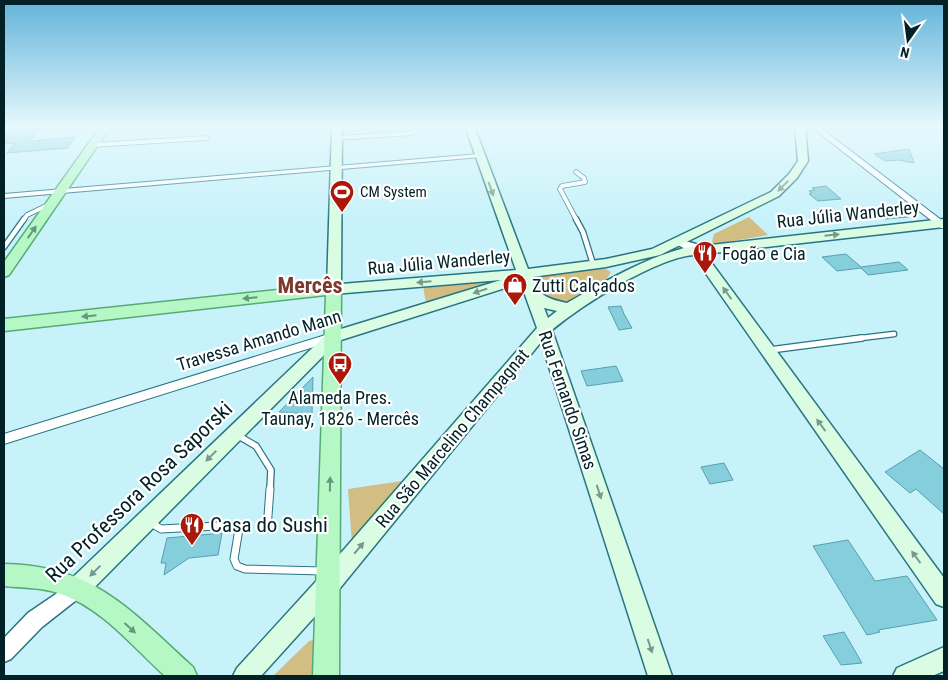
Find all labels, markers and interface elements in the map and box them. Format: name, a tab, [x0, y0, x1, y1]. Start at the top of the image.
north arrow	[883, 15, 933, 65]
text: N	[899, 44, 911, 61]
sports icon: CM System	[329, 179, 355, 213]
one-way arrow	[778, 179, 790, 191]
one-way arrow	[487, 182, 495, 197]
place label: CM System	[360, 183, 427, 201]
street label: Rua Júlia Wanderley	[776, 196, 921, 232]
one-way arrow	[27, 226, 37, 239]
one-way arrow	[824, 231, 840, 239]
restaurant icon: Fogão e Cia	[692, 240, 718, 274]
place label: Fogão e Cia	[722, 243, 806, 264]
street label: Rua Júlia Wanderley	[367, 245, 512, 279]
shop icon: Zutti Calçados	[502, 272, 528, 306]
district label: Mercês	[278, 273, 342, 298]
place label: Zutti Calçados	[532, 275, 635, 296]
one-way arrow	[416, 278, 432, 286]
one-way arrow	[722, 286, 732, 299]
one-way arrow	[472, 288, 487, 296]
one-way arrow	[242, 295, 258, 303]
street label: Travessa Amando Mann	[174, 305, 344, 375]
one-way arrow	[80, 312, 96, 320]
street label: Rua Fernando Simas	[534, 328, 602, 472]
street label: Rua São Marcelino Champagnat	[371, 344, 533, 532]
bus stop icon: Alameda Pres. Taunay, 1826 - Mercês	[327, 351, 353, 385]
place label: Alameda Pres. Taunay, 1826 - Mercês	[261, 387, 419, 429]
street label: Rua Professora Rosa Saporski	[41, 397, 237, 587]
one-way arrow	[816, 418, 826, 432]
one-way arrow	[205, 450, 217, 462]
one-way arrow	[326, 475, 334, 491]
one-way arrow	[595, 484, 603, 499]
restaurant icon: Casa do Sushi	[179, 512, 205, 546]
place label: Casa do Sushi	[210, 513, 328, 537]
one-way arrow	[353, 542, 365, 554]
one-way arrow	[911, 550, 921, 564]
one-way arrow	[89, 565, 101, 577]
one-way arrow	[123, 623, 136, 634]
one-way arrow	[646, 639, 654, 654]

